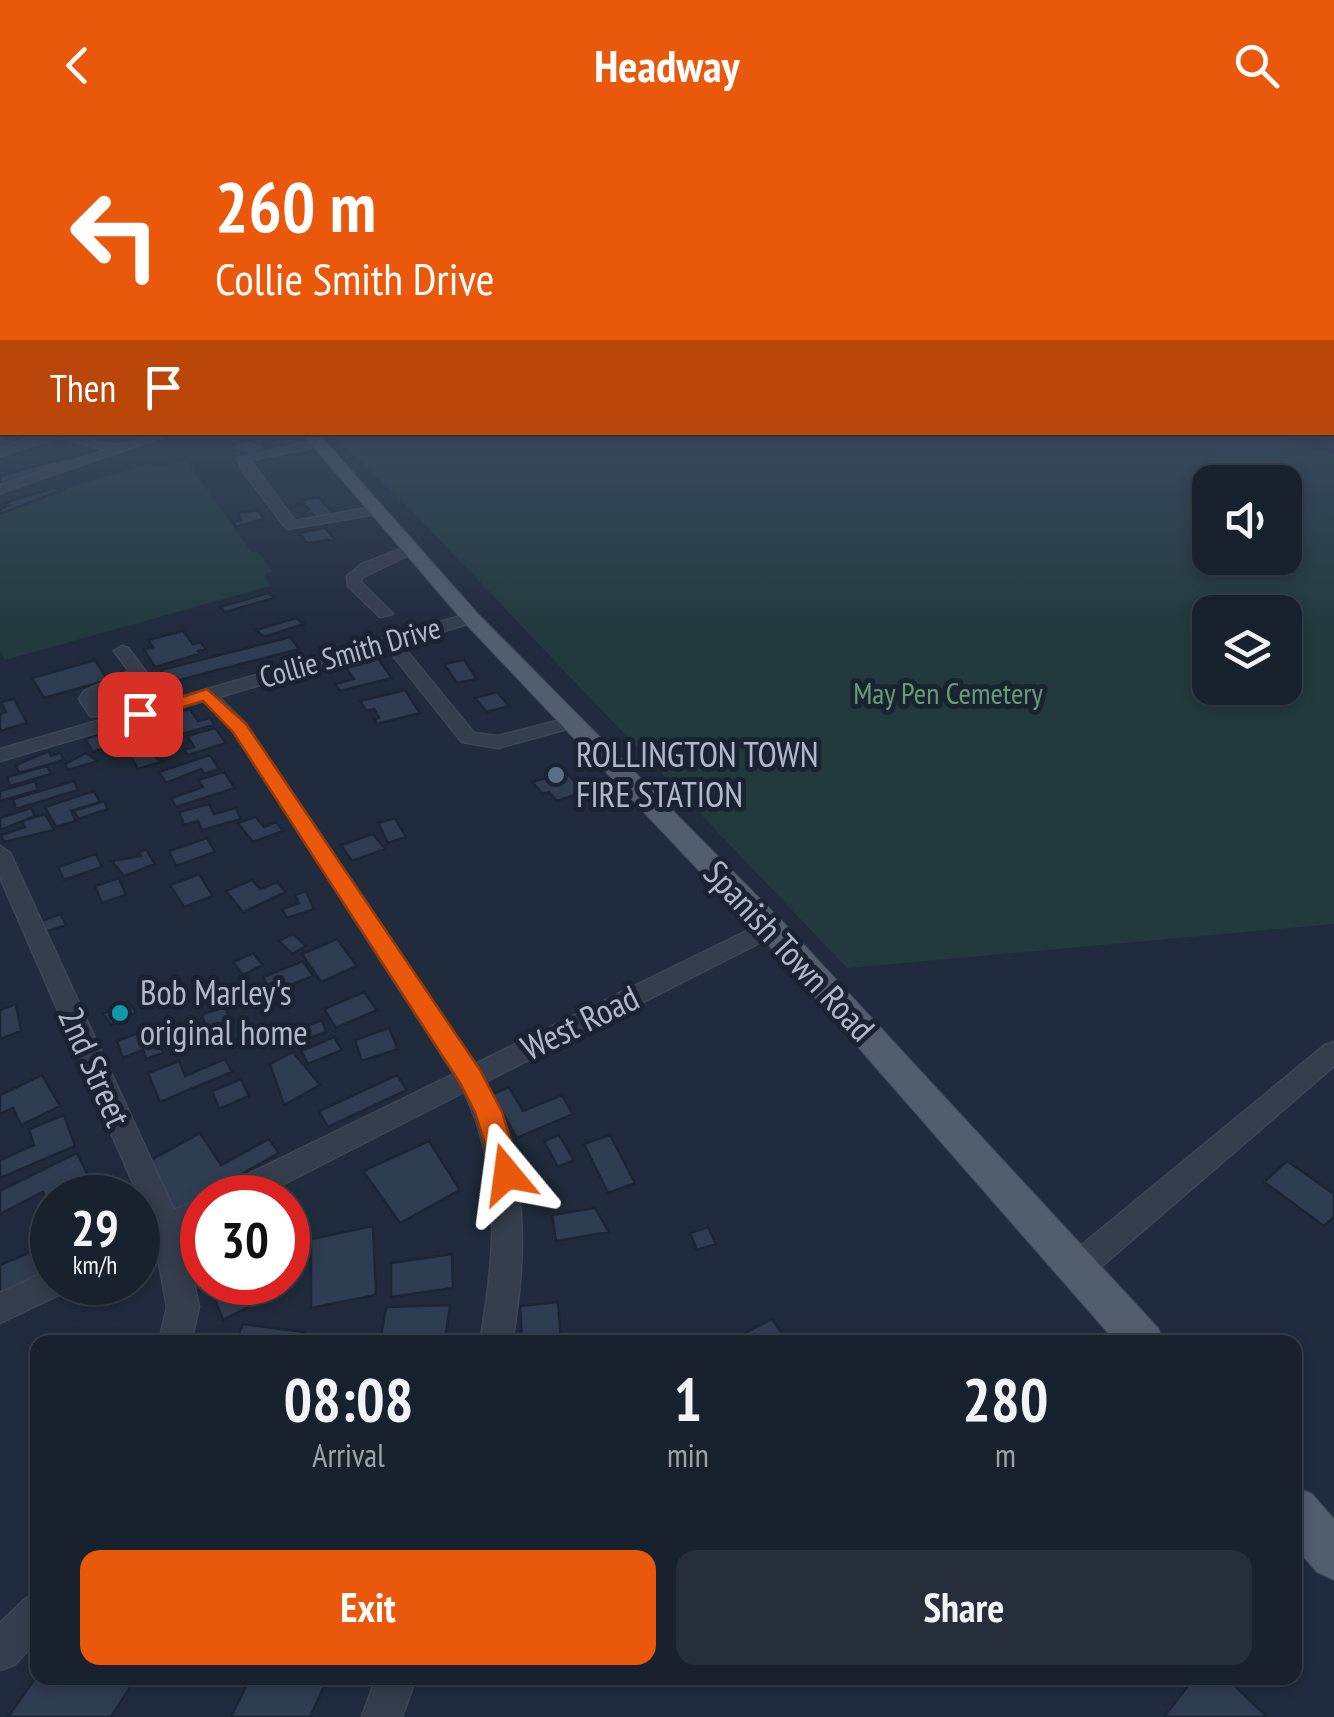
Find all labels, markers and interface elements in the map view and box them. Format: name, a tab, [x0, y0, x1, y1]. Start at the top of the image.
text: Headway	[594, 36, 740, 94]
icon: back	[50, 38, 105, 93]
icon: search	[1229, 38, 1284, 93]
text: 260 m	[215, 161, 376, 251]
icon: left	[50, 170, 180, 300]
text: Collie Smith Drive	[215, 249, 494, 307]
icon: arrive	[136, 360, 191, 415]
text: Then	[50, 363, 116, 412]
map controls	[1192, 465, 1302, 705]
button: sound	[1192, 465, 1302, 575]
button: layers	[1192, 595, 1302, 705]
street label: Collie Smith Drive	[255, 607, 445, 696]
pin	[98, 672, 183, 757]
park label: May Pen Cemetery	[853, 673, 1044, 712]
icon: arrive	[113, 687, 168, 742]
place label: ROLLINGTON TOWN FIRE STATION	[576, 731, 819, 817]
marker: ROLLINGTON TOWN FIRE STATION	[545, 764, 567, 786]
street label: Spanish Town Road	[694, 850, 885, 1050]
place label: Bob Marley's original home	[140, 969, 308, 1055]
street label: West Road	[513, 974, 646, 1070]
street label: 2nd Street	[48, 1000, 142, 1134]
marker: Bob Marley's original home	[109, 1002, 131, 1024]
position arrow	[455, 1122, 559, 1226]
speed limit sign: 30	[180, 1175, 310, 1305]
text: 29	[71, 1195, 119, 1260]
text: km/h	[73, 1249, 117, 1281]
text: 08:08	[284, 1360, 413, 1438]
text: 1	[674, 1360, 702, 1438]
text: 280	[962, 1360, 1048, 1438]
text: Arrival	[312, 1434, 385, 1476]
text: min	[667, 1434, 709, 1476]
text: m	[995, 1434, 1016, 1476]
button: Exit	[80, 1550, 656, 1665]
button: Share	[676, 1550, 1252, 1665]

